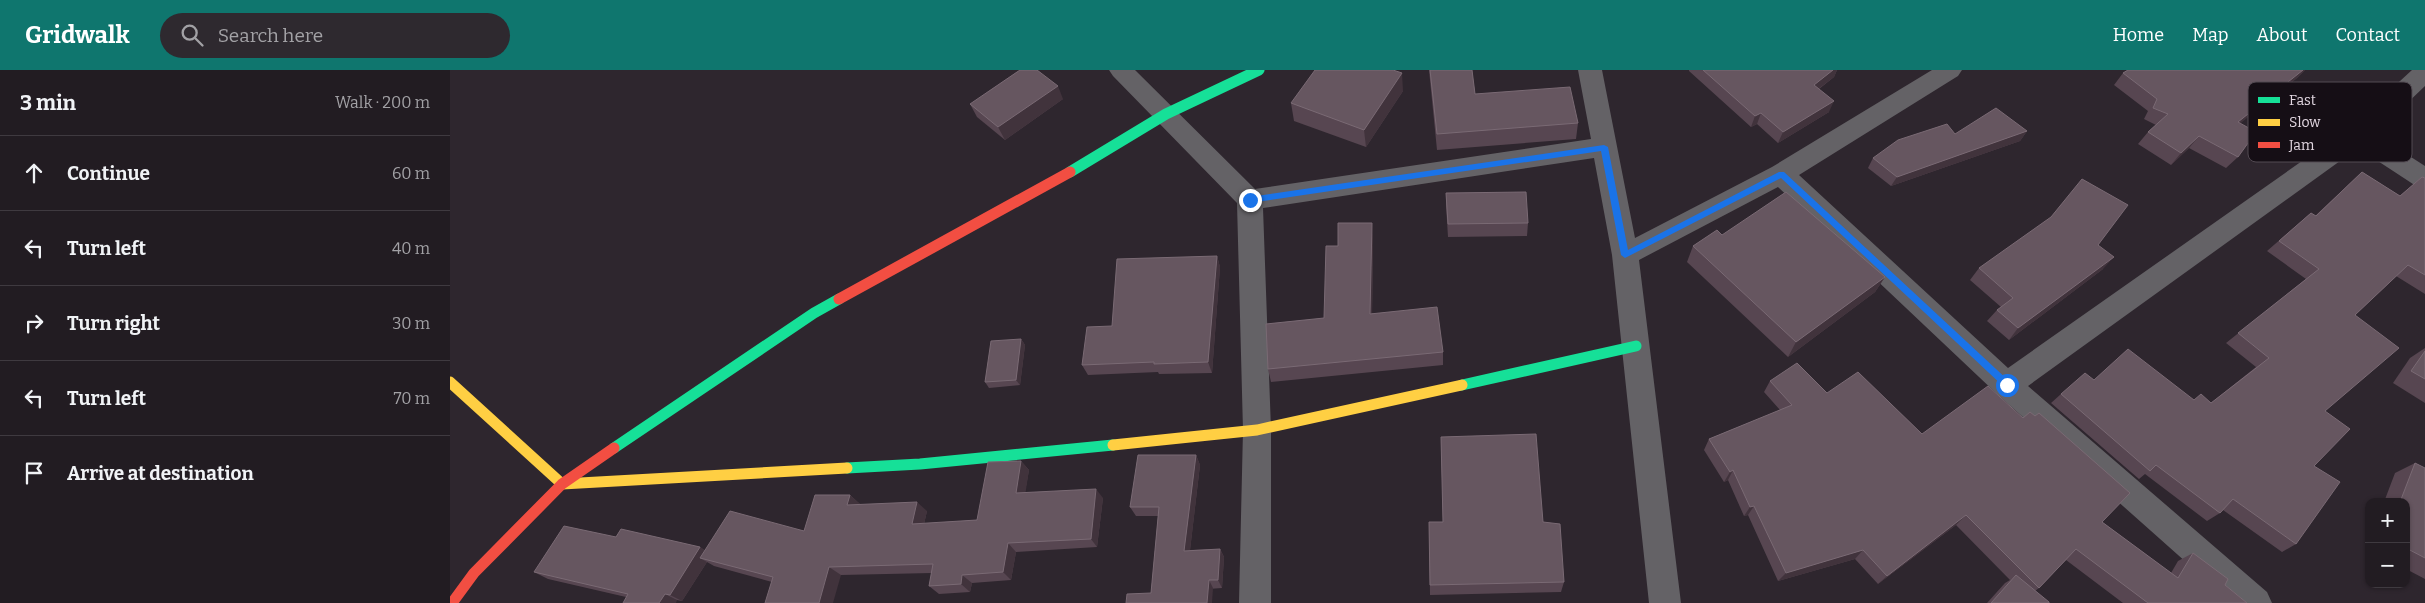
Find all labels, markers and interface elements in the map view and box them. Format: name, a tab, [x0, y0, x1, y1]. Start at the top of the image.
search box	[160, 13, 510, 58]
text: Gridwalk	[25, 21, 130, 49]
icon: search	[178, 21, 206, 49]
text: Search here	[218, 24, 323, 47]
text: Home	[2113, 24, 2164, 46]
text: Map	[2192, 24, 2228, 46]
text: About	[2256, 24, 2307, 46]
text: Contact	[2335, 24, 2400, 46]
legend	[2248, 82, 2412, 162]
text: 3 min	[20, 90, 76, 116]
text: Fast	[2289, 92, 2316, 109]
text: Walk · 200 m	[335, 93, 430, 112]
text: Slow	[2289, 114, 2321, 131]
text: Jam	[2288, 137, 2315, 154]
icon: ahead	[20, 159, 48, 187]
text: Continue	[67, 162, 150, 185]
text: 60 m	[392, 164, 430, 183]
route end	[1239, 189, 1262, 212]
icon: left	[20, 234, 48, 262]
text: Turn left	[67, 237, 146, 260]
text: 40 m	[392, 239, 430, 258]
icon: right	[20, 309, 48, 337]
text: Turn right	[67, 312, 160, 335]
text: 30 m	[392, 314, 430, 333]
route start	[1996, 374, 2019, 397]
icon: left	[20, 384, 48, 412]
text: Turn left	[67, 387, 146, 410]
text: 70 m	[394, 389, 430, 408]
icon: arrive	[20, 459, 48, 487]
text: Arrive at destination	[67, 462, 254, 485]
map controls	[2365, 498, 2410, 588]
button: +	[2365, 498, 2410, 543]
button: −	[2365, 543, 2410, 588]

